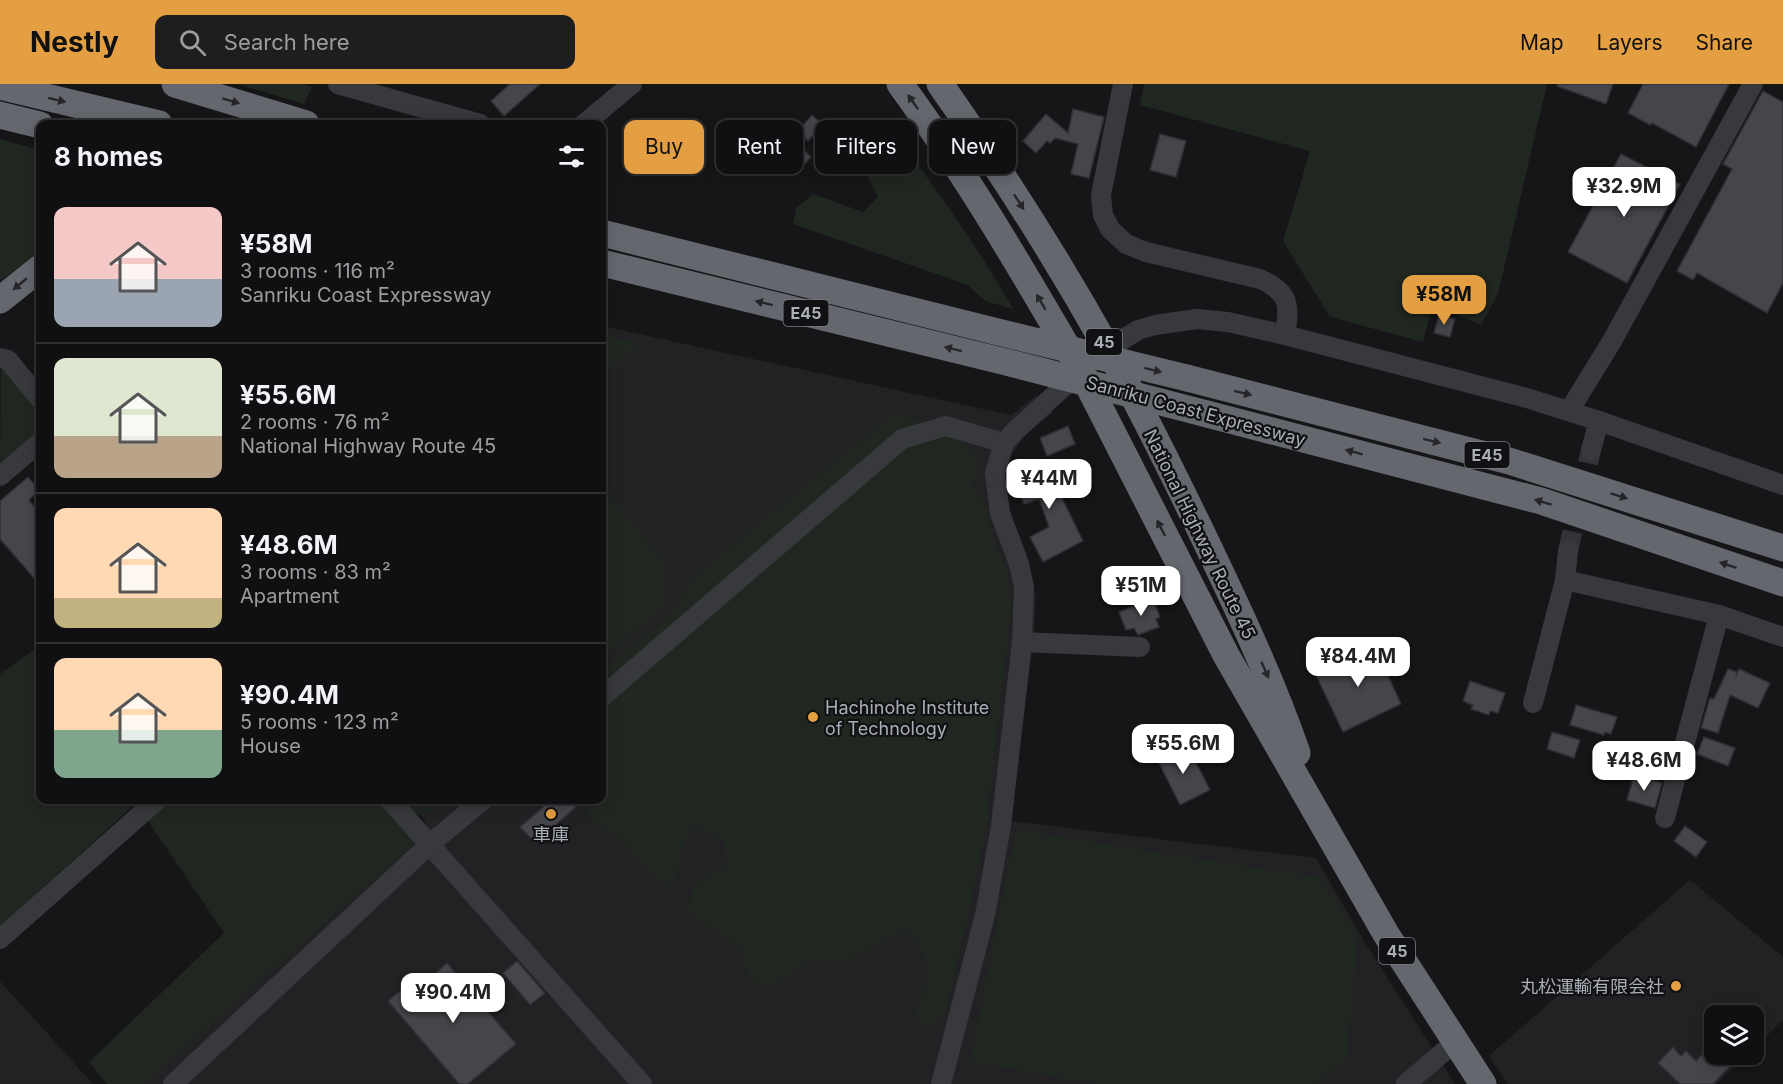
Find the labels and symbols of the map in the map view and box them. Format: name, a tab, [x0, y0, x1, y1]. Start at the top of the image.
one-way arrow	[48, 95, 66, 105]
one-way arrow	[907, 95, 919, 111]
one-way arrow	[222, 97, 240, 106]
pin: ¥32.9M	[1575, 167, 1673, 218]
one-way arrow	[1014, 194, 1025, 211]
pin: ¥58M	[1408, 275, 1480, 326]
one-way arrow	[12, 277, 28, 290]
one-way arrow	[1035, 294, 1046, 310]
one-way arrow	[755, 298, 773, 308]
road number: E45	[784, 300, 828, 326]
road number: 45	[1086, 329, 1122, 355]
one-way arrow	[944, 343, 963, 353]
one-way arrow	[1144, 365, 1162, 375]
street label: Sanriku Coast Expressway	[1084, 372, 1308, 450]
one-way arrow	[1234, 388, 1252, 398]
street label: National Highway Route 45	[1140, 426, 1260, 642]
one-way arrow	[1423, 437, 1441, 447]
road number: E45	[1464, 442, 1510, 468]
one-way arrow	[1345, 447, 1364, 457]
pin: ¥44M	[1013, 459, 1085, 510]
one-way arrow	[1610, 492, 1628, 501]
one-way arrow	[1534, 497, 1552, 506]
one-way arrow	[1156, 519, 1166, 536]
one-way arrow	[1719, 559, 1737, 569]
pin: ¥51M	[1105, 566, 1177, 617]
pin: ¥84.4M	[1309, 637, 1407, 688]
one-way arrow	[1260, 661, 1270, 679]
place label: Hachinohe Institute of Technology	[825, 697, 989, 739]
marker: Hachinohe Institute of Technology	[806, 710, 820, 724]
pin: ¥55.6M	[1134, 724, 1232, 775]
pin: ¥48.6M	[1595, 741, 1693, 792]
marker: 車庫	[544, 807, 558, 821]
place label: 車庫	[533, 824, 569, 845]
road number: 45	[1379, 938, 1415, 964]
pin: ¥90.4M	[404, 973, 502, 1024]
place label: 丸松運輸有限会社	[1520, 976, 1664, 997]
marker: 丸松運輸有限会社	[1669, 979, 1683, 993]

